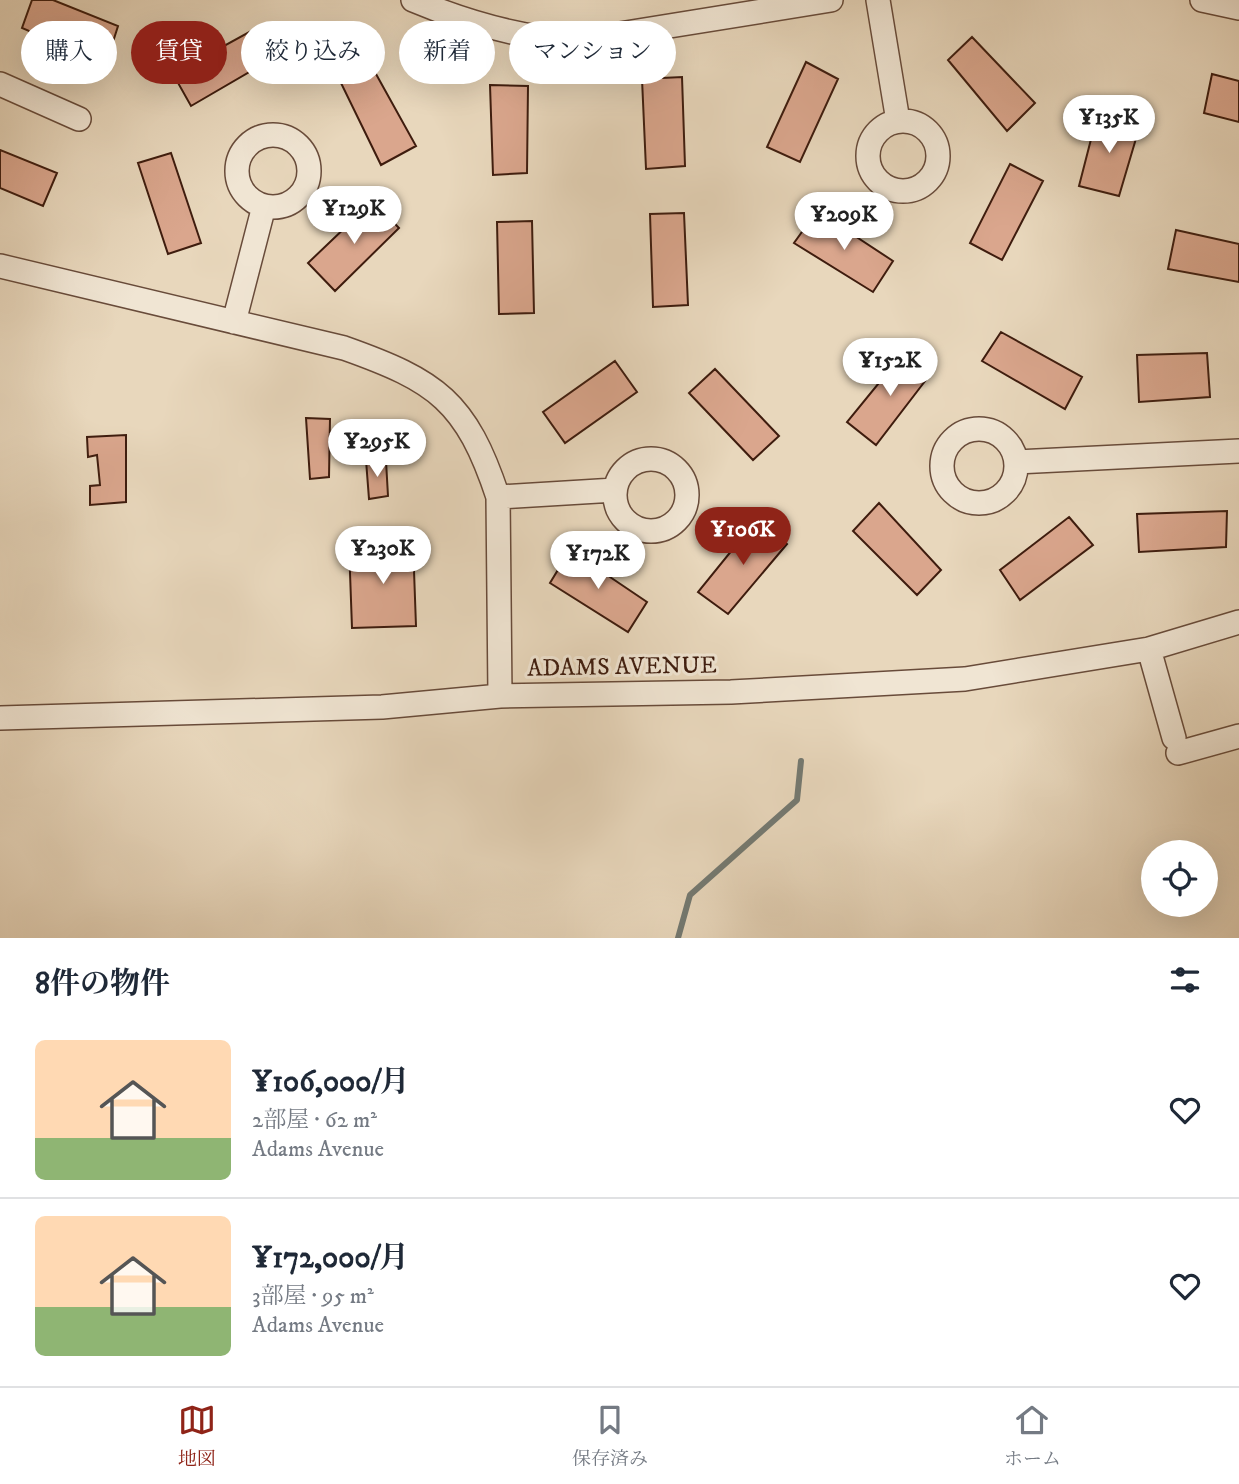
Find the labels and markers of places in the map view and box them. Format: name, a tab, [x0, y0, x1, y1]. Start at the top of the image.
pin: ¥135K	[1060, 96, 1158, 155]
pin: ¥129K	[305, 187, 403, 246]
pin: ¥209K	[795, 192, 893, 252]
pin: ¥152K	[841, 338, 939, 398]
pin: ¥295K	[328, 420, 426, 479]
pin: ¥106K	[694, 508, 792, 567]
pin: ¥230K	[334, 526, 432, 586]
pin: ¥172K	[549, 532, 647, 591]

